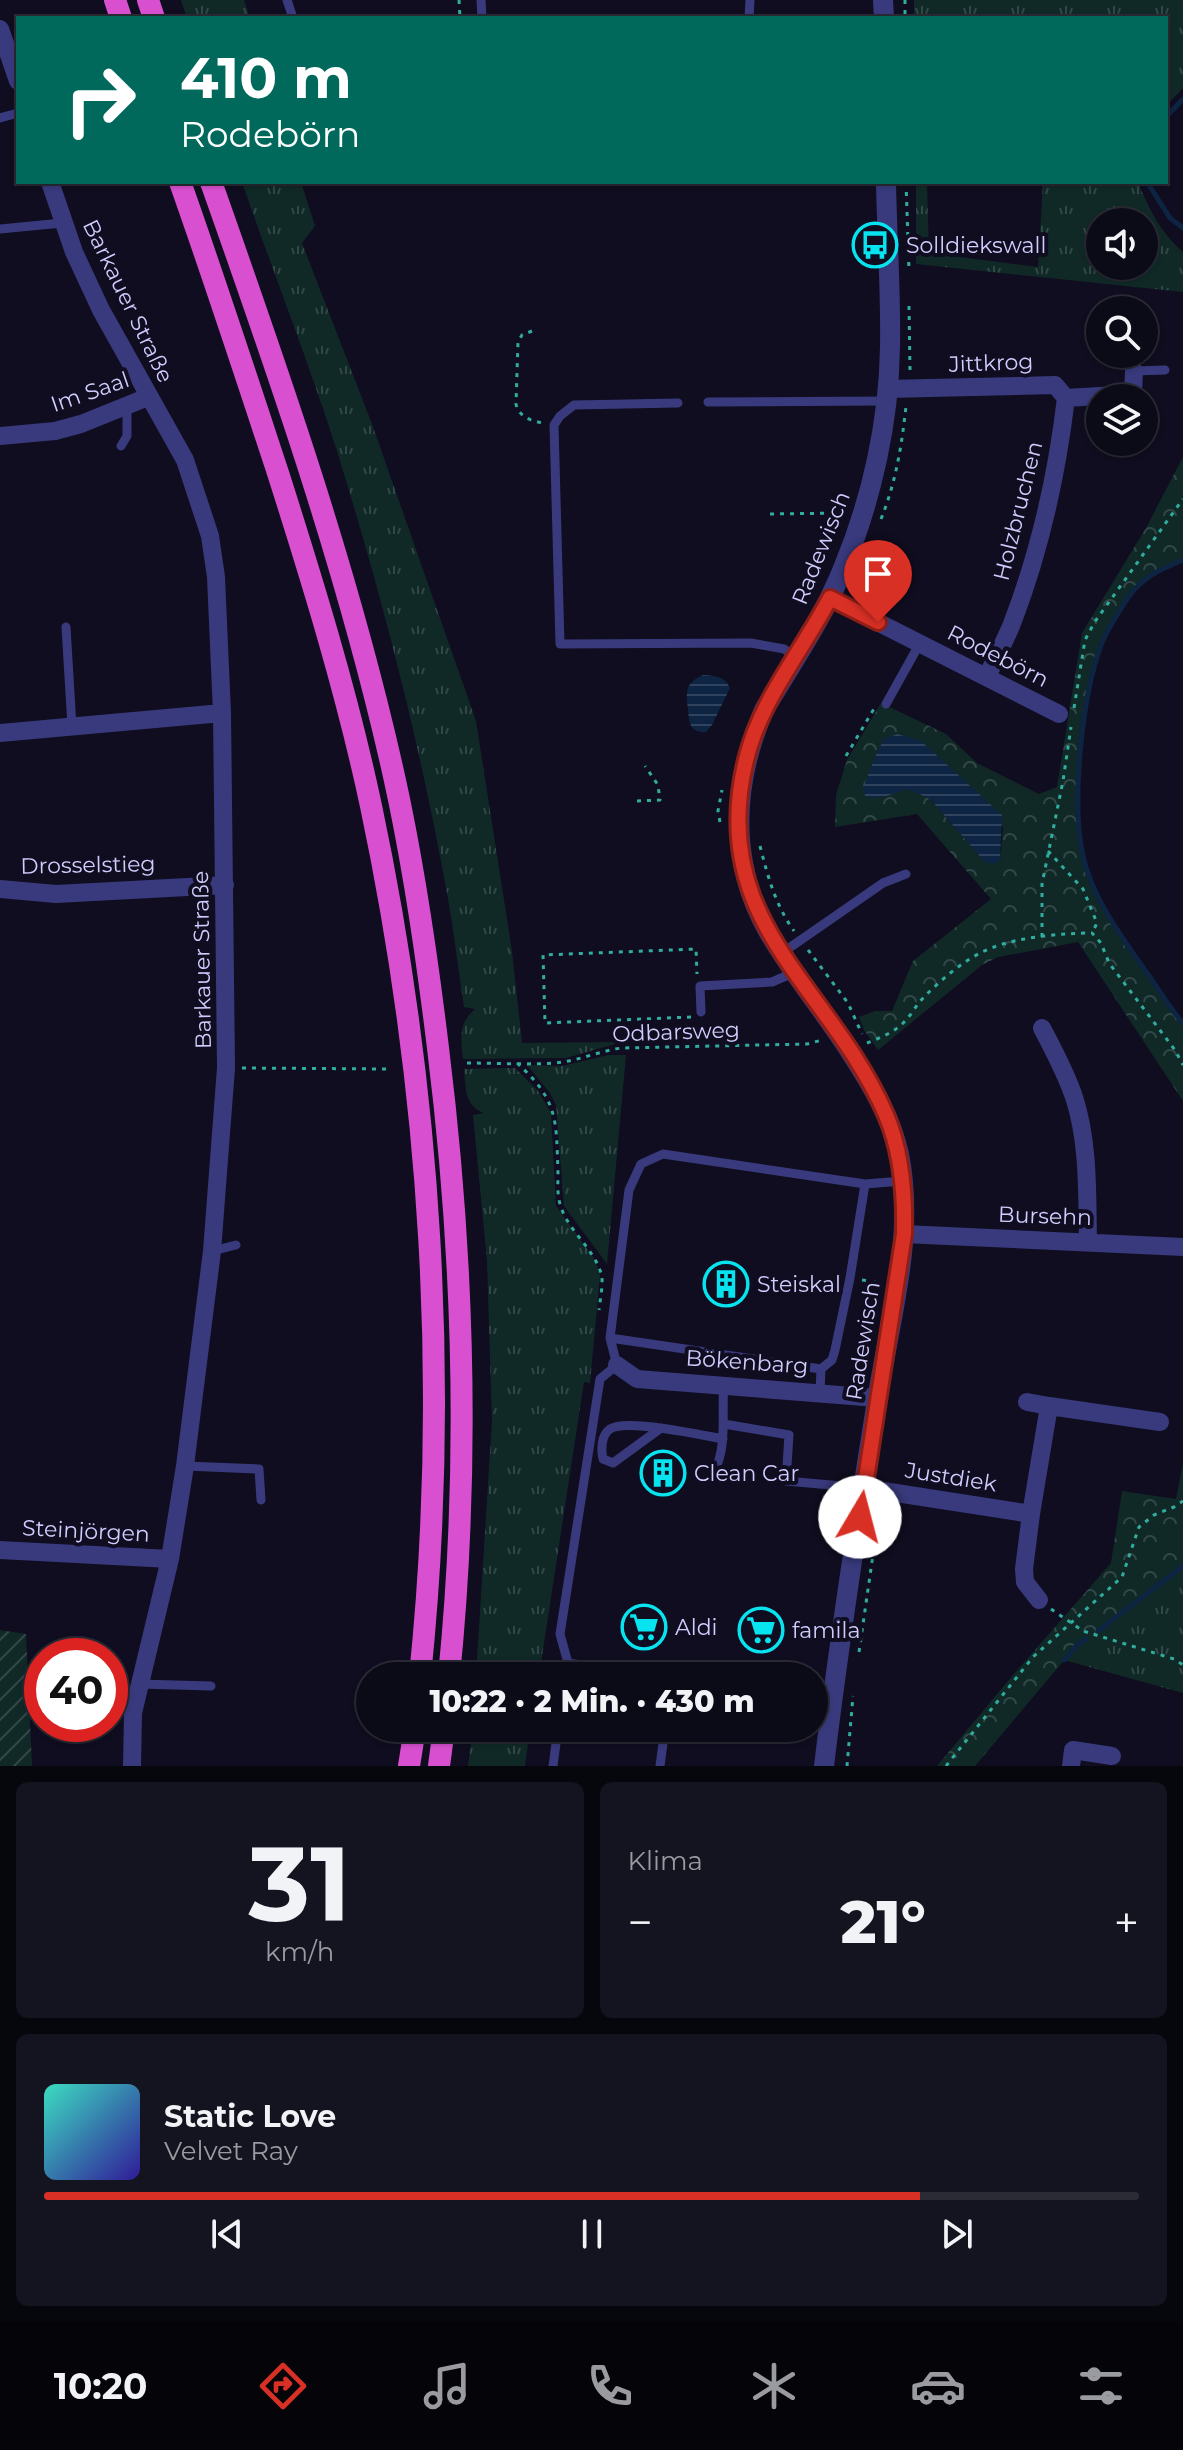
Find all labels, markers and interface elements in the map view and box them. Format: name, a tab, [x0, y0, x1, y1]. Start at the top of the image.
text: 410 m	[180, 44, 352, 112]
icon: right	[48, 48, 152, 152]
text: Rodebörn	[180, 112, 360, 156]
map controls	[1086, 208, 1158, 456]
button: sound	[1086, 208, 1158, 280]
street label: Barkauer Straße	[77, 215, 179, 387]
bus stop icon: Solldiekswall	[851, 221, 899, 269]
place label: Solldiekswall	[906, 232, 1046, 259]
button: search	[1086, 296, 1158, 368]
street label: Jittkrog	[947, 348, 1034, 378]
street label: Im Saal	[47, 366, 133, 418]
button: layers	[1086, 384, 1158, 456]
street label: Holzbruchen	[988, 439, 1048, 583]
street label: Radewisch	[786, 487, 856, 609]
pin	[844, 540, 912, 622]
icon: arrive	[856, 552, 900, 596]
street label: Rodebörn	[943, 619, 1053, 693]
street label: Drosselstieg	[20, 850, 156, 880]
street label: Barkauer Straße	[187, 871, 217, 1049]
street label: Odbarsweg	[612, 1016, 740, 1048]
street label: Bursehn	[998, 1201, 1092, 1231]
building icon: Steiskal	[702, 1260, 750, 1308]
place label: Steiskal	[757, 1271, 841, 1298]
street label: Radewisch	[840, 1280, 886, 1402]
street label: Bökenbarg	[685, 1344, 809, 1380]
building icon: Clean Car	[639, 1449, 687, 1497]
street label: Justdiek	[902, 1456, 1000, 1498]
place label: Clean Car	[694, 1460, 799, 1487]
position arrow	[818, 1475, 902, 1559]
street label: Steinjörgen	[22, 1514, 150, 1548]
supermarket icon: Aldi	[620, 1603, 668, 1651]
supermarket icon: famila	[737, 1606, 785, 1654]
place label: Aldi	[675, 1614, 718, 1641]
place label: famila	[792, 1617, 860, 1644]
speed limit sign: 40	[24, 1638, 128, 1742]
text: 10:22 · 2 Min. · 430 m	[429, 1683, 755, 1720]
text: 31	[249, 1820, 351, 1947]
text: Klima	[628, 1845, 703, 1877]
text: 21°	[841, 1885, 926, 1958]
text: −	[628, 1895, 653, 1949]
text: +	[1114, 1895, 1139, 1949]
text: km/h	[265, 1936, 334, 1968]
text: Static Love	[164, 2098, 336, 2135]
text: Velvet Ray	[164, 2135, 298, 2167]
icon: previous	[205, 2212, 249, 2256]
icon: pause	[570, 2212, 614, 2256]
icon: next	[935, 2212, 979, 2256]
icon: directions	[255, 2358, 311, 2414]
icon: music	[419, 2358, 475, 2414]
icon: phone	[582, 2358, 638, 2414]
icon: climate	[746, 2358, 802, 2414]
icon: car	[910, 2358, 966, 2414]
icon: filters	[1073, 2358, 1129, 2414]
text: 10:20	[54, 2364, 147, 2408]

